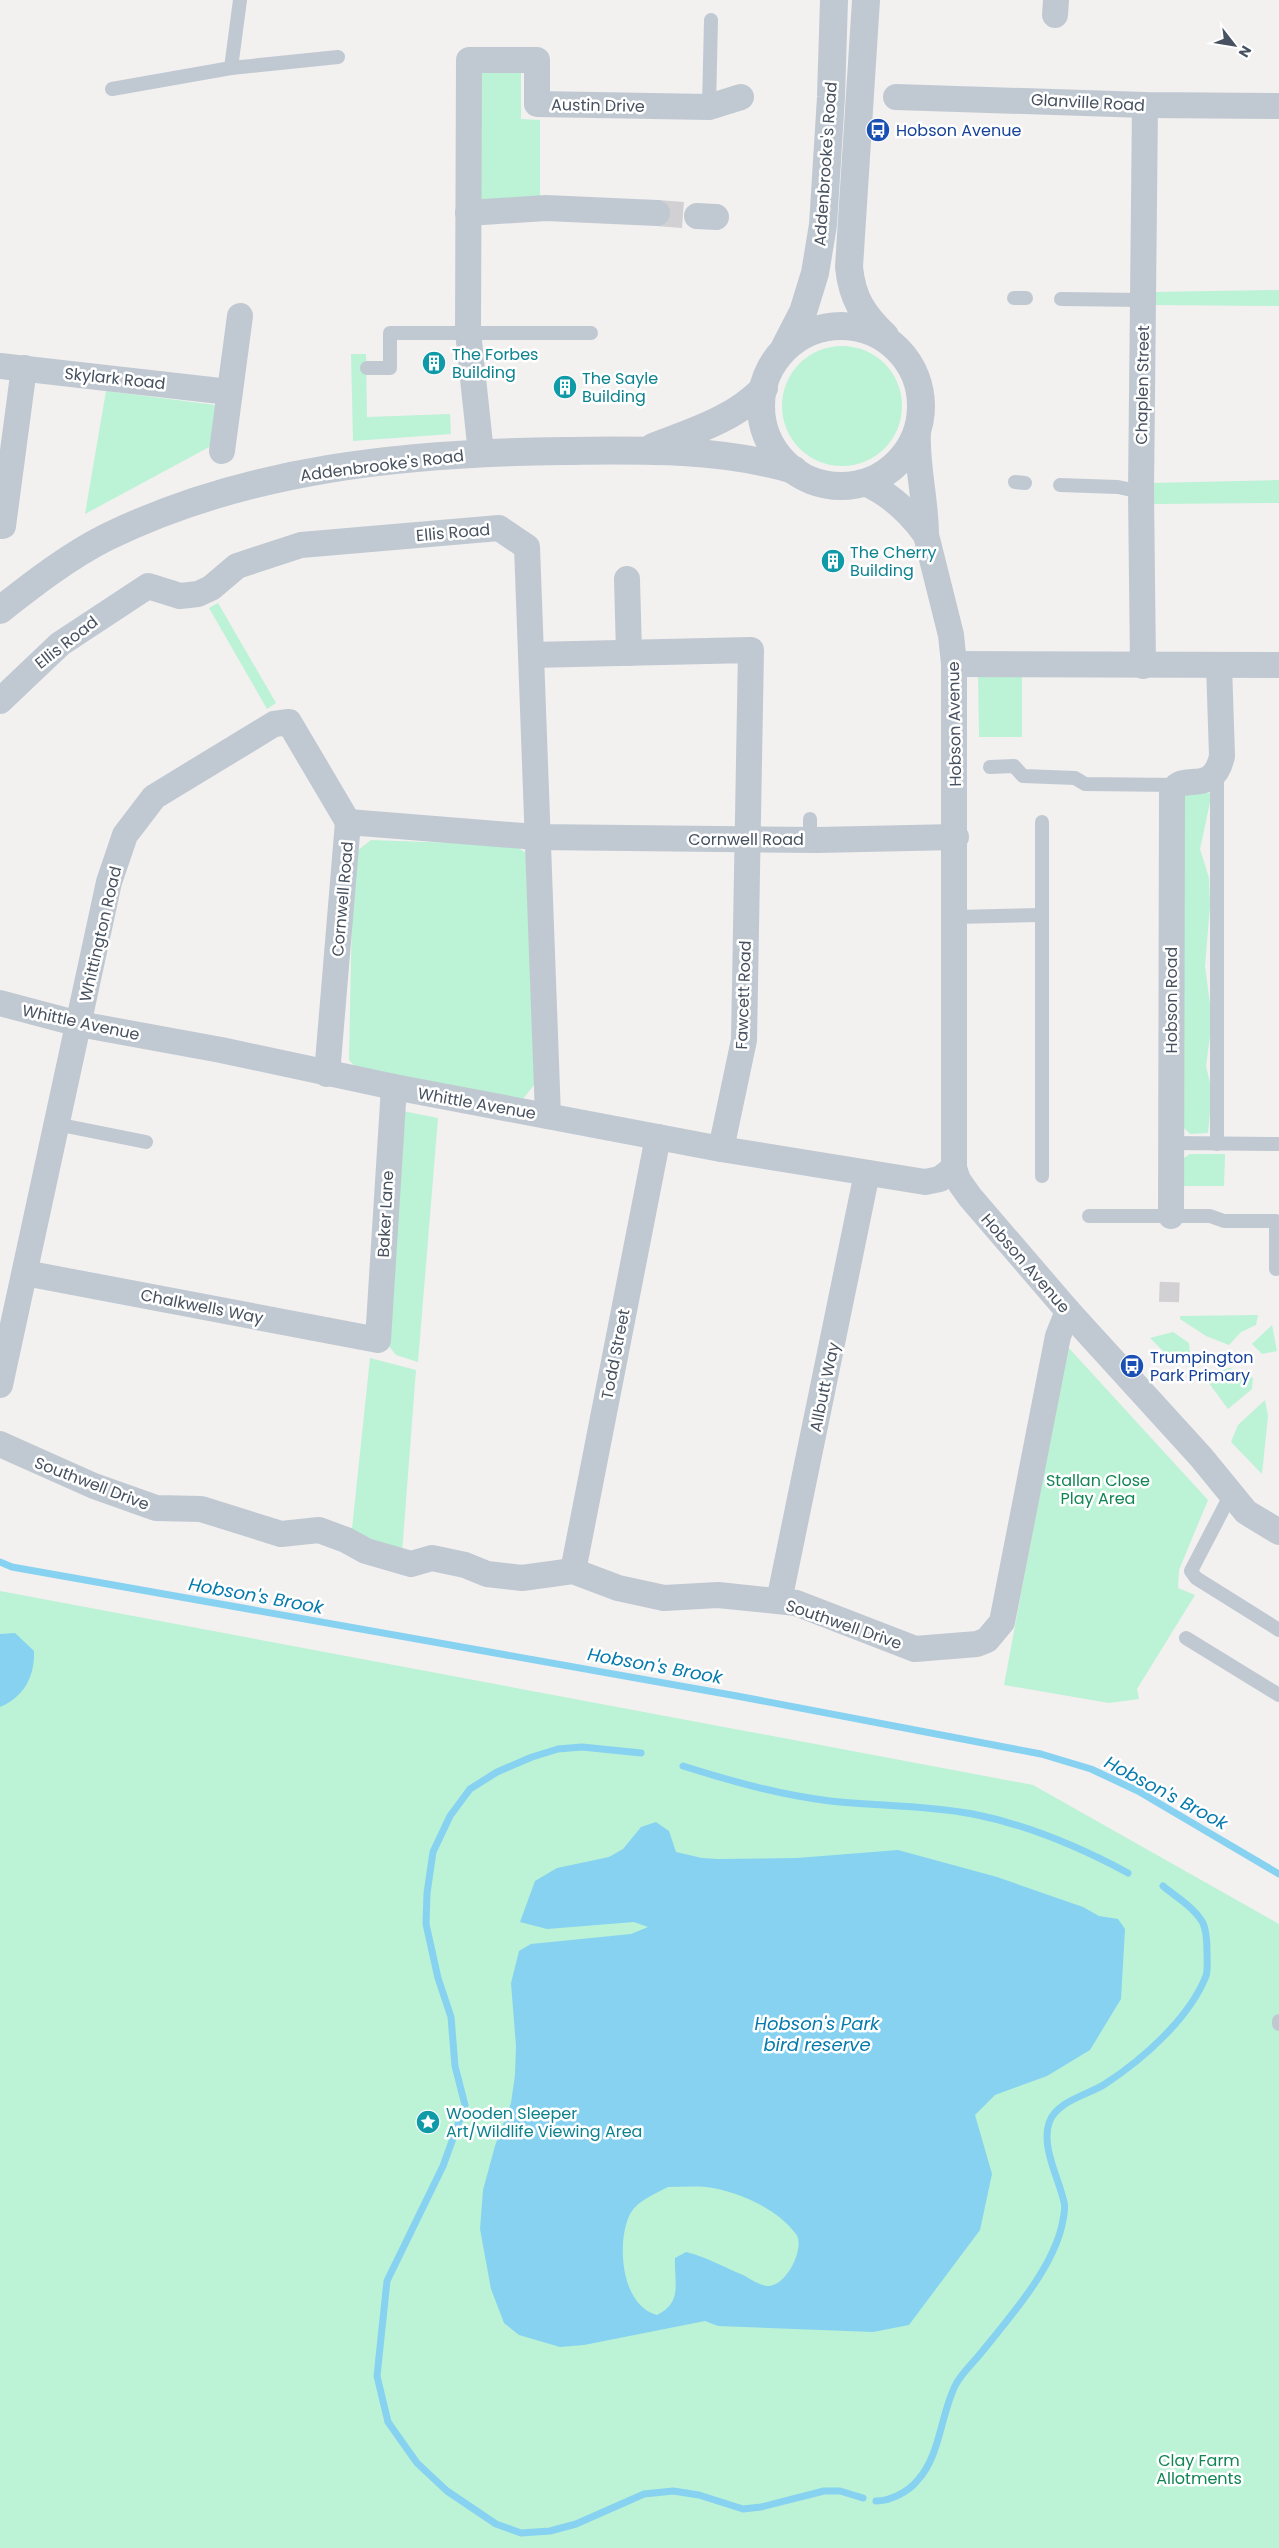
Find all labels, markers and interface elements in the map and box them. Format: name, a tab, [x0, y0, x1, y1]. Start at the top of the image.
north arrow	[1209, 20, 1259, 70]
text: N	[1234, 42, 1256, 61]
street label: Addenbrooke's Road	[808, 81, 843, 247]
street label: Glanville Road	[1030, 88, 1146, 117]
street label: Austin Drive	[551, 93, 645, 118]
bus stop icon: Hobson Avenue	[865, 117, 891, 143]
place label: Hobson Avenue	[896, 119, 1021, 142]
street label: Chaplen Street	[1130, 325, 1155, 445]
place label: The Forbes Building	[452, 343, 538, 384]
building icon: The Forbes Building	[421, 350, 447, 376]
street label: Skylark Road	[63, 362, 167, 395]
place label: The Sayle Building	[582, 367, 658, 408]
building icon: The Sayle Building	[552, 374, 578, 400]
street label: Addenbrooke's Road	[299, 444, 465, 487]
street label: Ellis Road	[415, 518, 491, 547]
place label: The Cherry Building	[850, 541, 937, 582]
building icon: The Cherry Building	[820, 548, 846, 574]
street label: Ellis Road	[30, 610, 103, 674]
street label: Hobson Avenue	[942, 661, 967, 787]
street label: Cornwell Road	[688, 828, 804, 851]
street label: Cornwell Road	[326, 840, 359, 958]
street label: Whittington Road	[74, 864, 127, 1004]
street label: Fawcett Road	[730, 940, 757, 1050]
street label: Hobson Road	[1160, 947, 1183, 1053]
street label: Whittle Avenue	[20, 999, 142, 1046]
street label: Whittle Avenue	[416, 1082, 538, 1125]
street label: Baker Lane	[372, 1170, 399, 1258]
street label: Hobson Avenue	[976, 1208, 1075, 1318]
street label: Chalkwells Way	[139, 1283, 265, 1330]
street label: Todd Street	[595, 1307, 636, 1401]
street label: Allbutt Way	[804, 1340, 845, 1434]
place label: Trumpington Park Primary	[1150, 1346, 1253, 1387]
bus stop icon: Trumpington Park Primary	[1119, 1353, 1145, 1379]
street label: Southwell Drive	[31, 1451, 153, 1516]
park label: Stallan Close Play Area	[1046, 1469, 1150, 1510]
water label: Hobson's Brook	[187, 1571, 326, 1620]
street label: Southwell Drive	[783, 1594, 905, 1655]
water label: Hobson's Brook	[586, 1641, 725, 1690]
water label: Hobson's Brook	[1100, 1750, 1233, 1836]
water label: Hobson's Park bird reserve	[755, 2011, 880, 2057]
place label: Wooden Sleeper Art/Wildlife Viewing Area	[446, 2102, 642, 2143]
place icon: Wooden Sleeper Art/Wildlife Viewing Area	[415, 2109, 441, 2135]
park label: Clay Farm Allotments	[1156, 2449, 1242, 2490]

